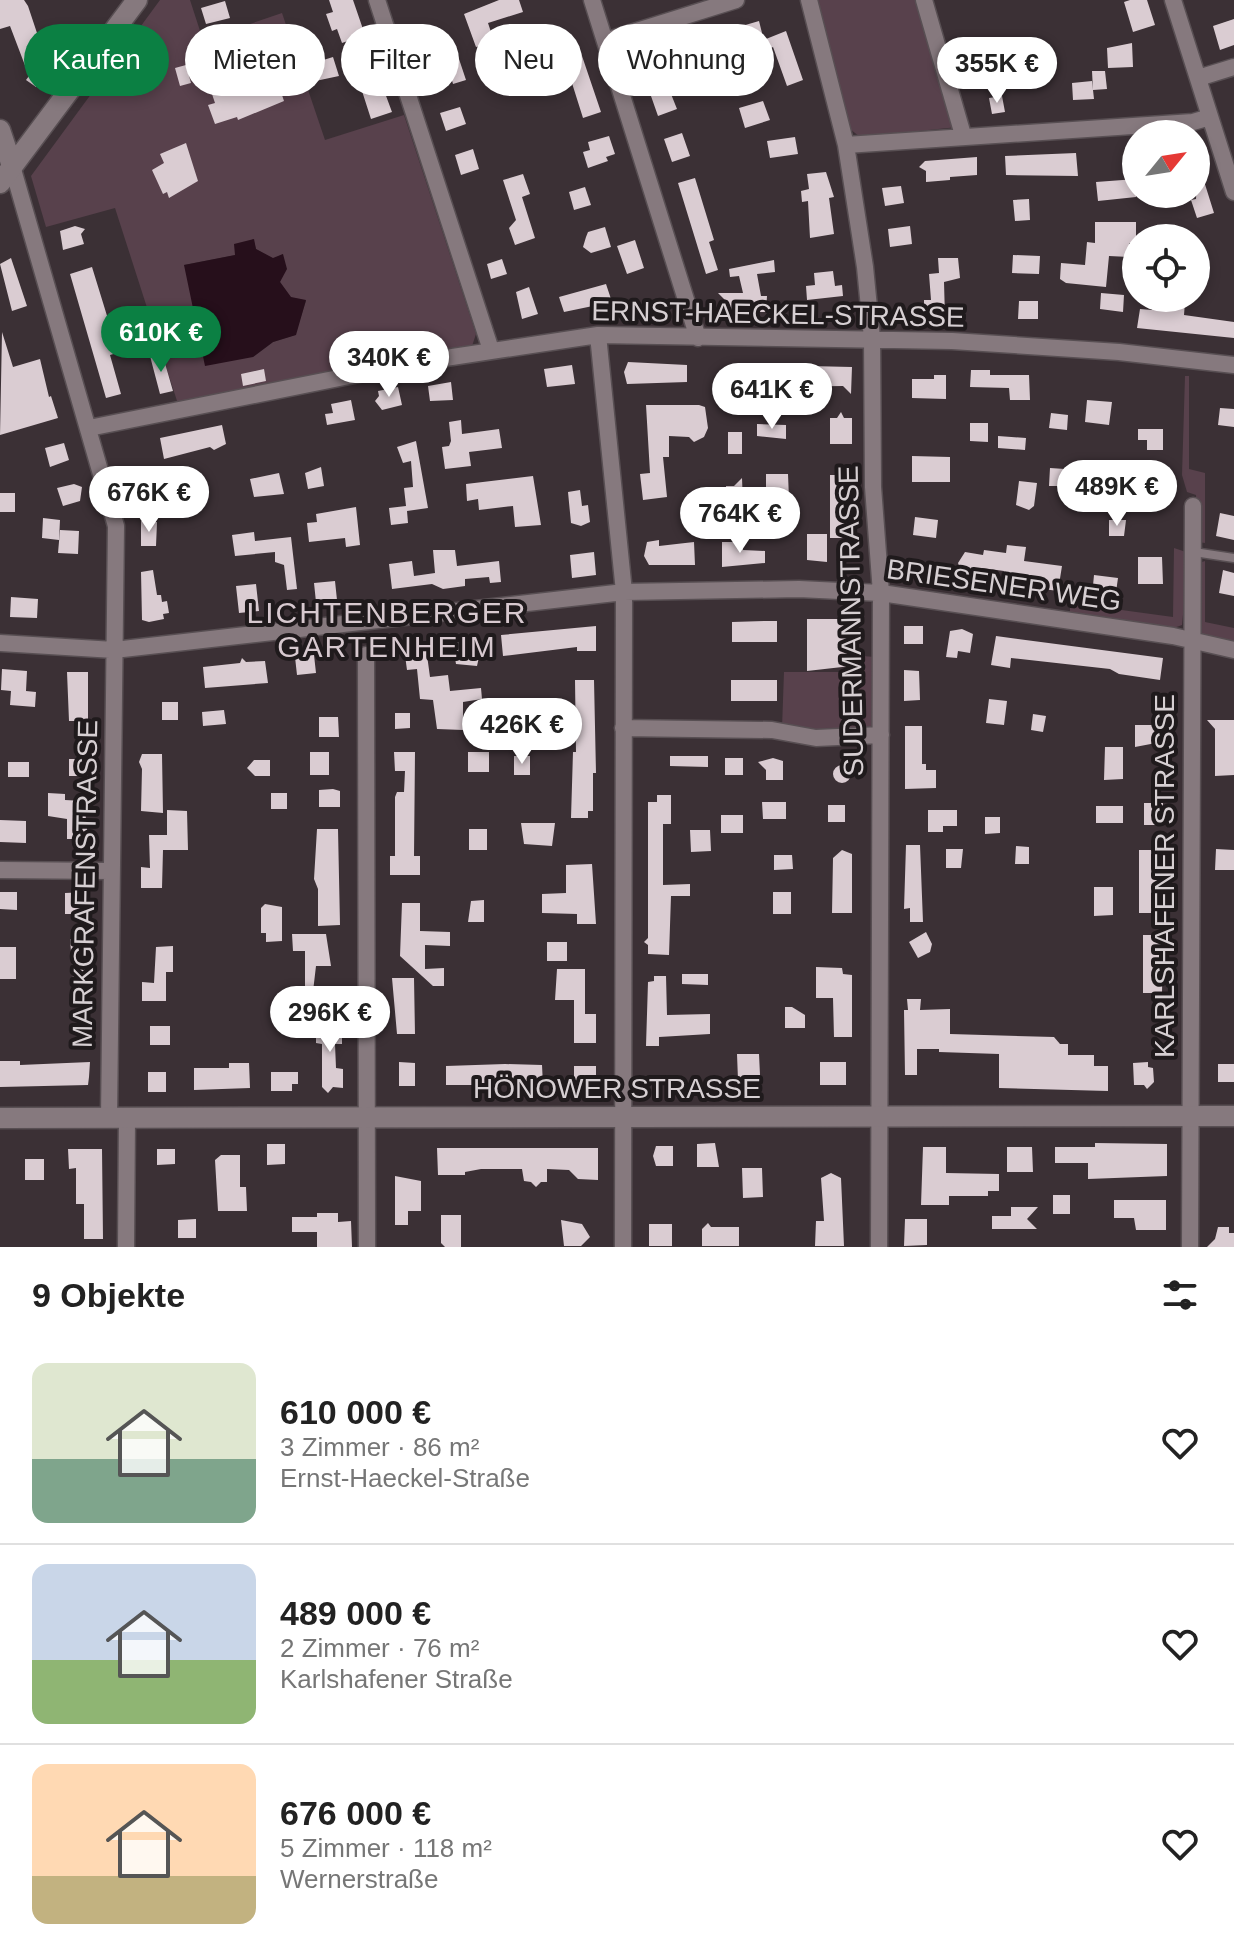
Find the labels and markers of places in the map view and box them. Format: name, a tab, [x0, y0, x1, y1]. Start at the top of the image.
pin: 355K €	[932, 37, 1062, 105]
pin: 610K €	[96, 306, 226, 374]
pin: 340K €	[324, 331, 454, 399]
pin: 641K €	[707, 363, 837, 431]
pin: 489K €	[1052, 460, 1182, 528]
pin: 676K €	[84, 466, 214, 534]
pin: 764K €	[675, 487, 805, 555]
pin: 426K €	[457, 698, 587, 766]
pin: 296K €	[265, 986, 395, 1054]

